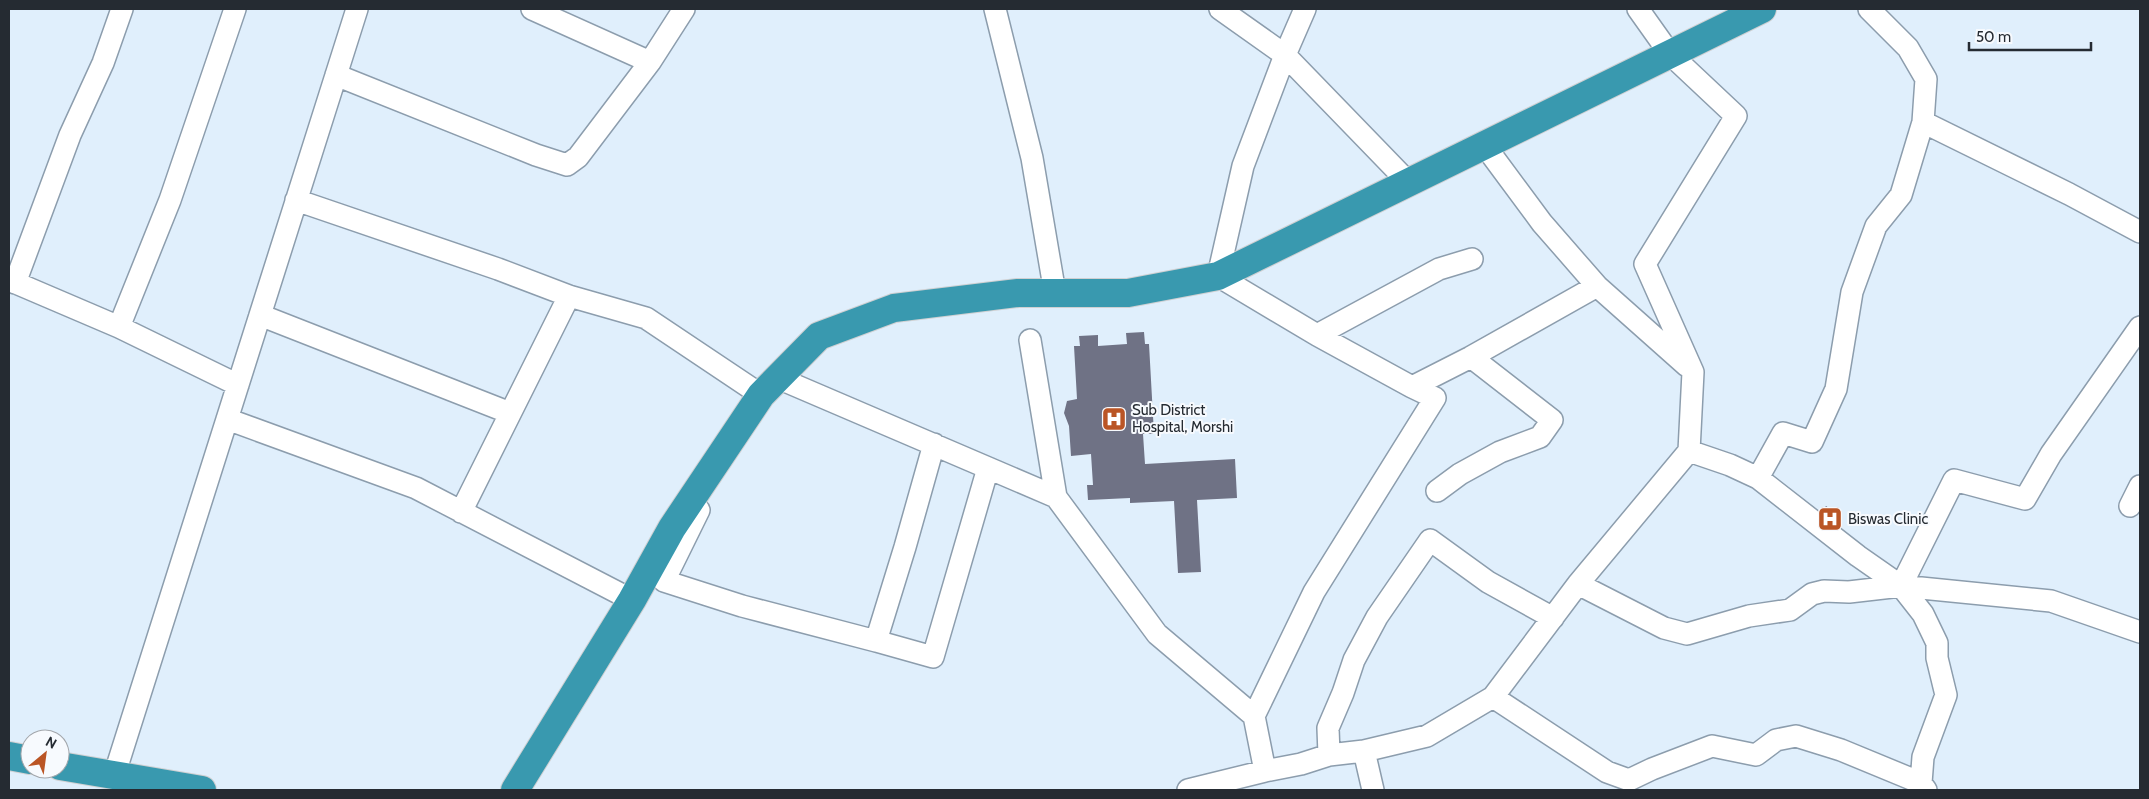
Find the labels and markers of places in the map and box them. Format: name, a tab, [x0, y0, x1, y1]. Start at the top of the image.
place label: Sub District Hospital, Morshi	[1132, 401, 1233, 436]
hospital icon: Sub District Hospital, Morshi	[1101, 406, 1127, 432]
hospital icon: Biswas Clinic	[1817, 506, 1843, 532]
place label: Biswas Clinic	[1848, 510, 1928, 528]

